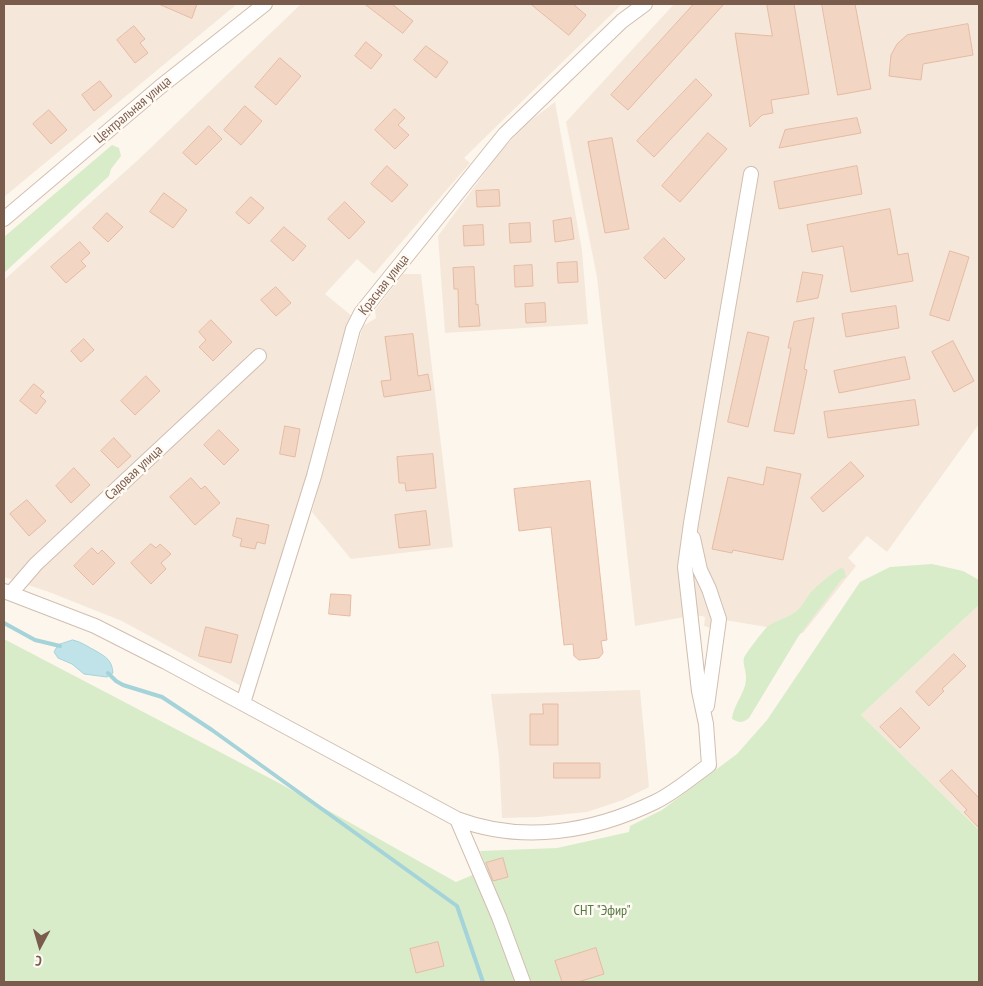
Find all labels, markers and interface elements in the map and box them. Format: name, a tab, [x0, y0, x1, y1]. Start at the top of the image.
street label: Центральная улица	[91, 73, 175, 147]
street label: Красная улица	[355, 251, 413, 319]
street label: Садовая улица	[102, 442, 166, 504]
park label: СНТ "Эфир"	[574, 903, 630, 919]
north arrow	[15, 921, 65, 971]
text: С	[34, 952, 43, 970]

